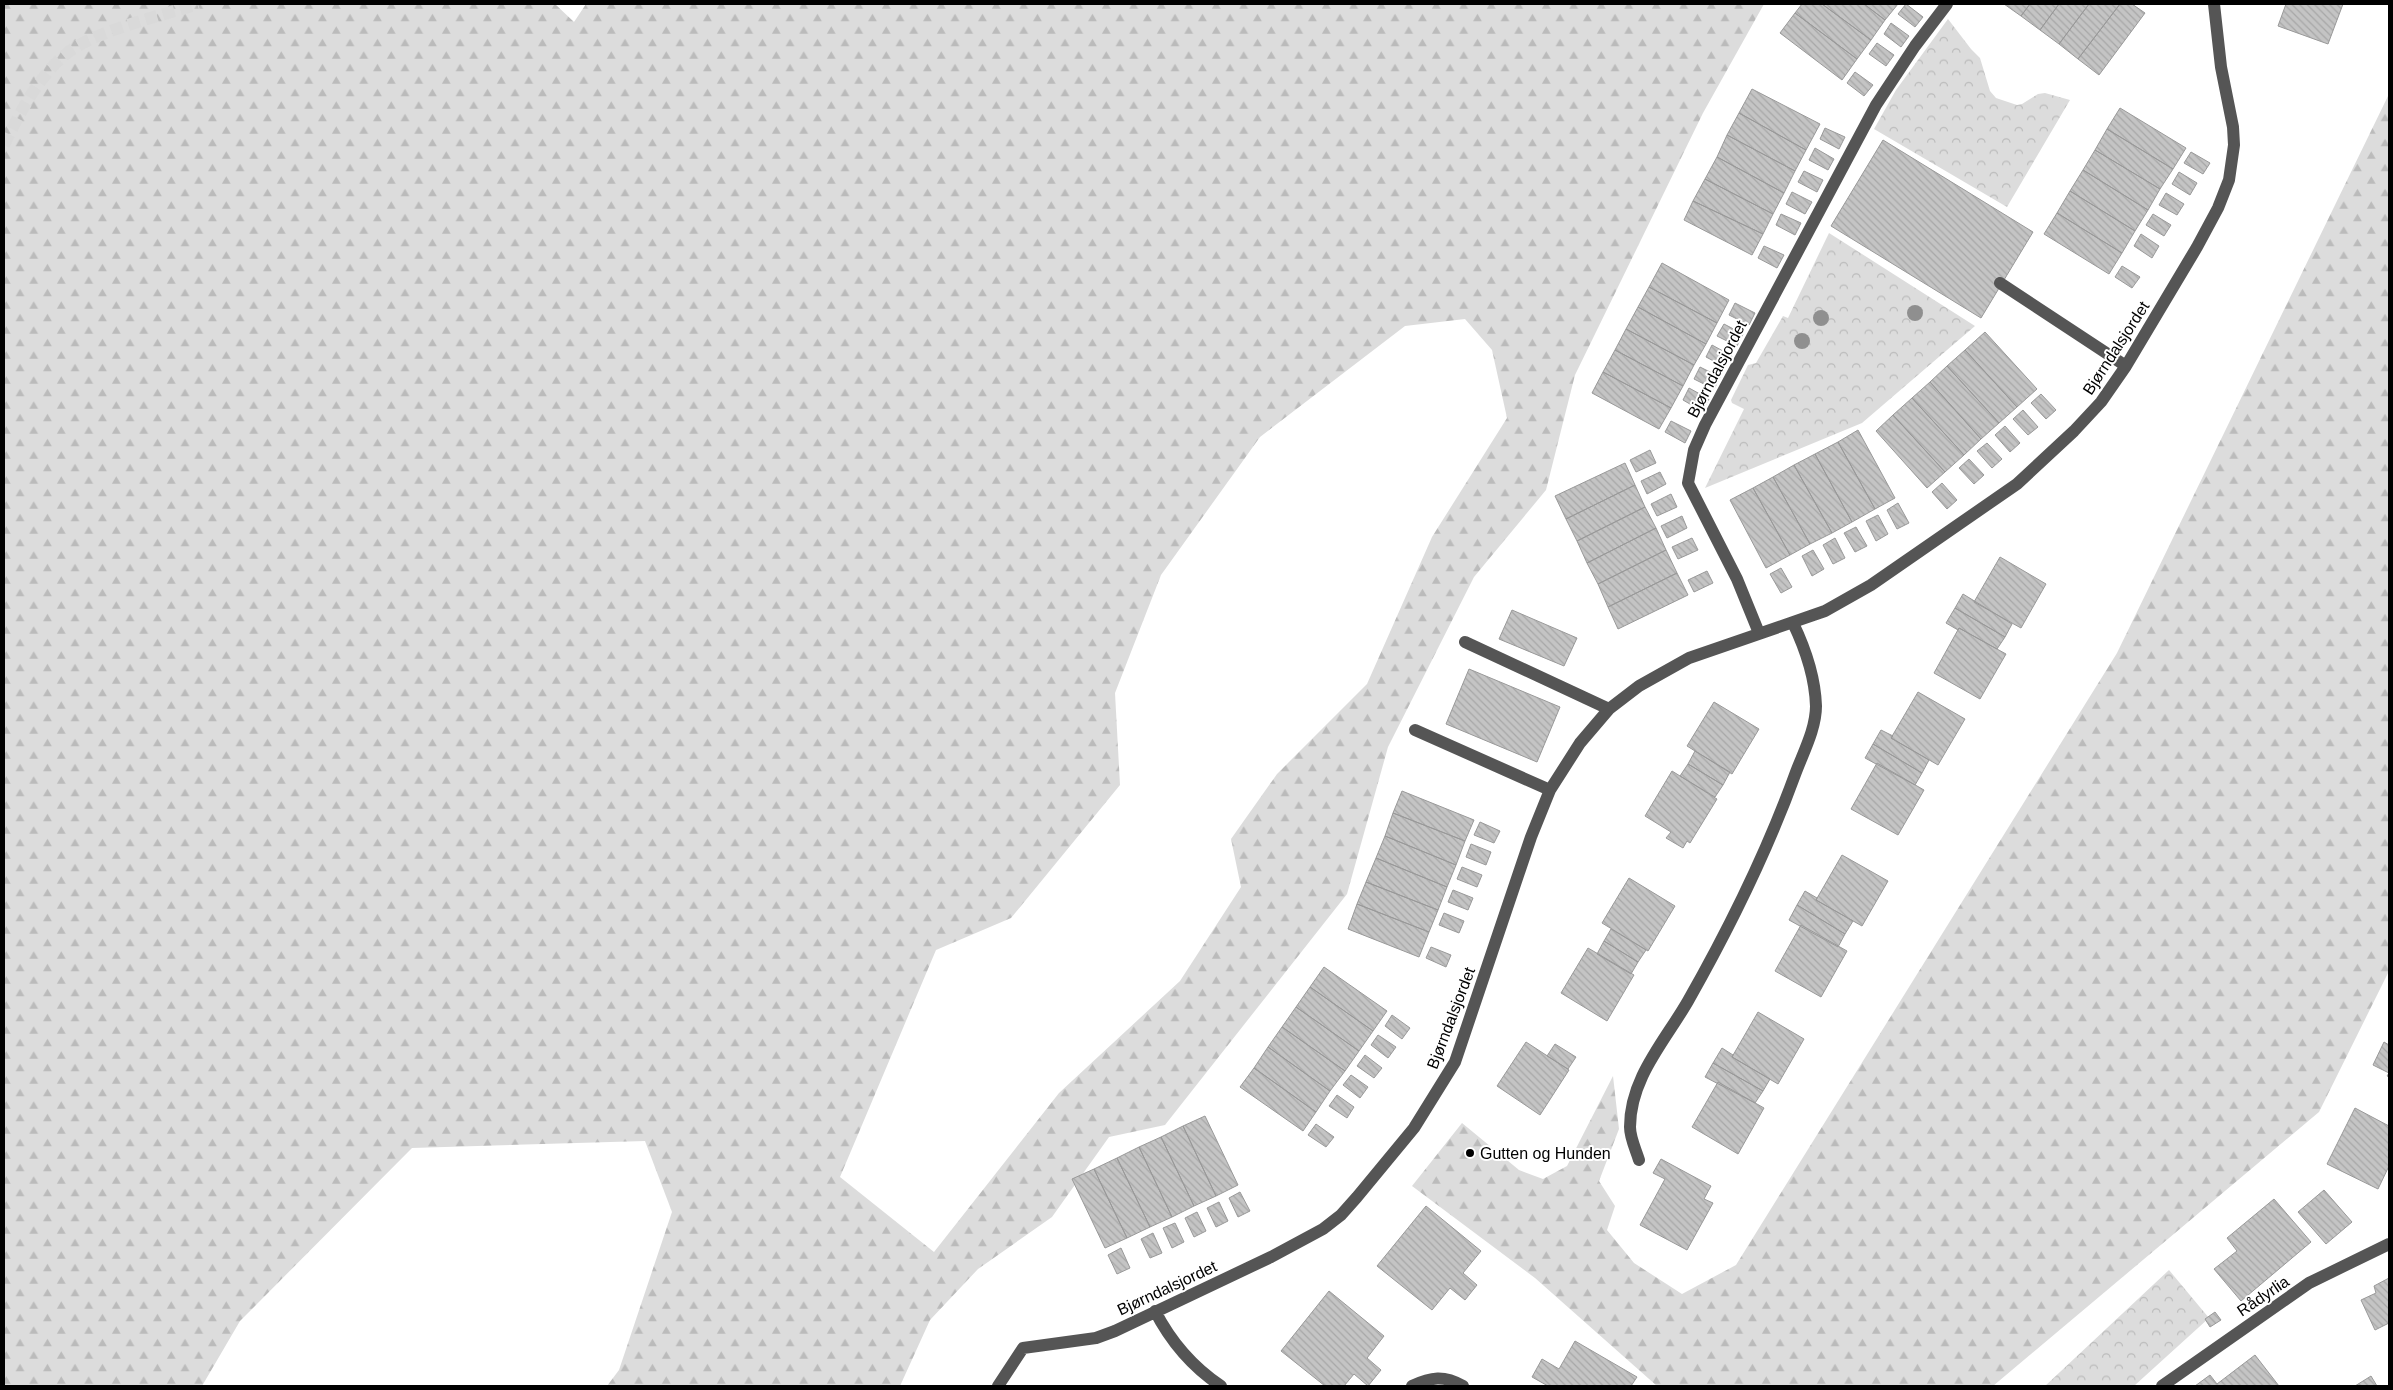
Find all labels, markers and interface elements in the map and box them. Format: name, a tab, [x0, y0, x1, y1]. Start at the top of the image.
street label: Bjørndalsjordet	[2080, 298, 2153, 398]
street label: Bjørndalsjordet	[1684, 317, 1750, 420]
street label: Bjørndalsjordet	[1424, 964, 1478, 1071]
place label: Gutten og Hunden	[1480, 1145, 1611, 1162]
marker: Gutten og Hunden	[1464, 1147, 1476, 1159]
street label: Bjørndalsjordet	[1115, 1257, 1220, 1318]
street label: Rådyrlia	[2234, 1272, 2292, 1319]

